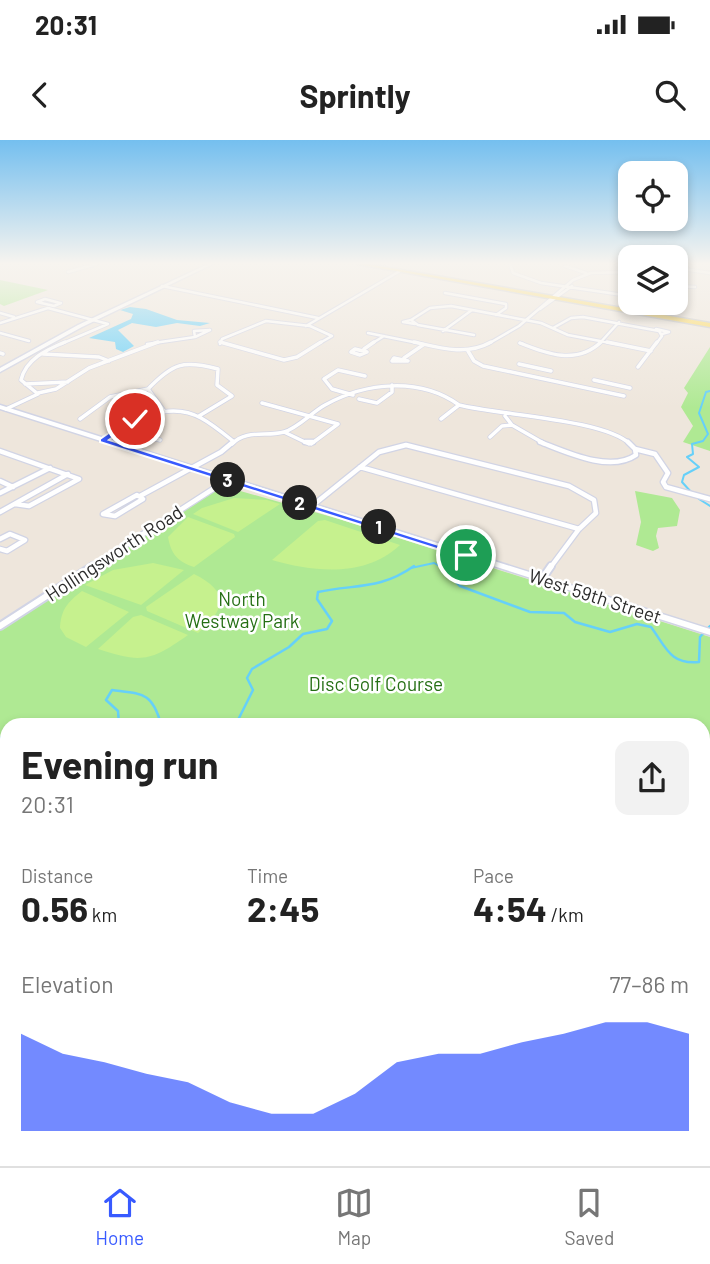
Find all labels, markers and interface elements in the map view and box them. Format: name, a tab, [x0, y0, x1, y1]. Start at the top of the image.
text: 20:31	[35, 9, 97, 40]
icon: back	[21, 76, 59, 114]
text: Sprintly	[299, 76, 411, 114]
icon: search	[651, 76, 689, 114]
map controls	[618, 161, 688, 315]
button: locate	[618, 161, 688, 231]
button: layers	[618, 245, 688, 315]
pin	[105, 389, 165, 449]
icon: check	[116, 400, 154, 438]
pin: 3	[210, 462, 246, 498]
text: 3	[222, 468, 233, 491]
pin: 2	[282, 486, 318, 520]
text: 2	[294, 491, 305, 514]
street label: Hollingsworth Road	[41, 500, 187, 606]
pin: 1	[362, 510, 396, 544]
text: 1	[375, 515, 382, 538]
pin	[436, 525, 496, 585]
icon: arrive	[447, 536, 485, 574]
street label: West 59th Street	[526, 563, 664, 628]
park label: North Westway Park	[185, 587, 299, 632]
park label: Disc Golf Course	[309, 672, 443, 695]
text: Evening run	[21, 741, 219, 787]
button: share	[615, 741, 689, 815]
text: 20:31	[21, 790, 74, 818]
text: Distance	[21, 864, 93, 887]
text: Time	[247, 864, 288, 887]
text: Pace	[473, 864, 514, 887]
text: 0.56	[21, 887, 88, 929]
text: 2:45	[247, 887, 319, 929]
text: 4:54	[473, 887, 547, 929]
text: km	[88, 903, 117, 926]
text: /km	[547, 903, 584, 926]
text: Elevation	[21, 970, 114, 998]
text: 77–86 m	[609, 970, 689, 998]
tab: Home	[96, 1184, 144, 1249]
tab: Map	[335, 1184, 373, 1249]
tab: Saved	[565, 1184, 614, 1249]

